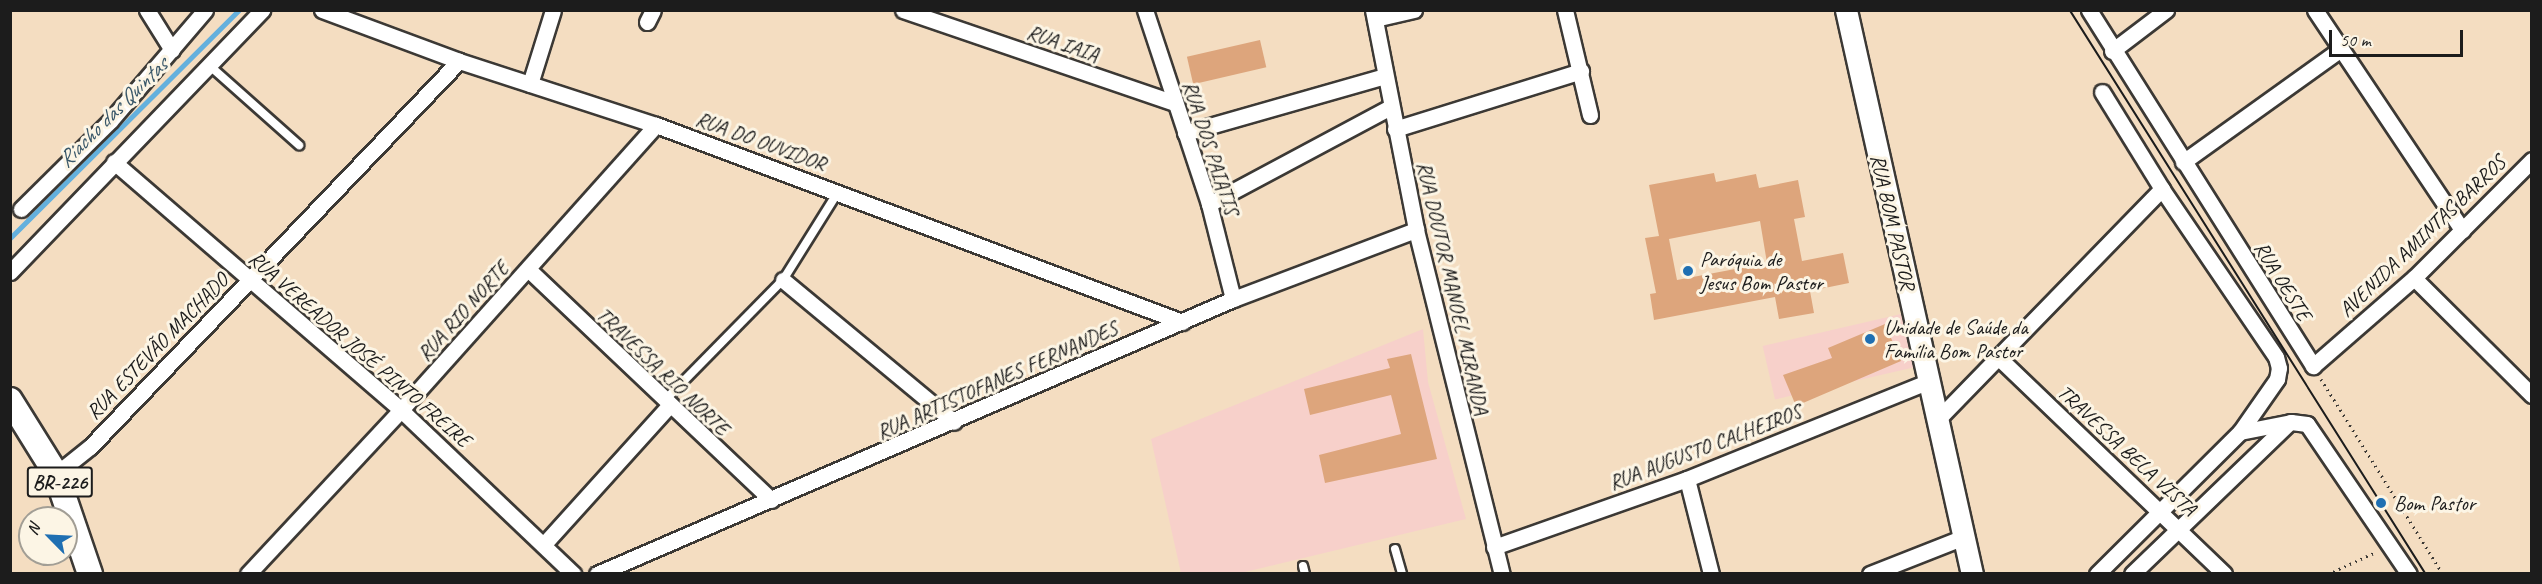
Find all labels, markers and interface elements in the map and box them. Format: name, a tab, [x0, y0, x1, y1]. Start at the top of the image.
scale bar	[2332, 18, 2466, 56]
street label: RUA IAIA	[1024, 19, 1102, 67]
text: 50 m	[2340, 29, 2371, 51]
water label: Riacho das Quintas	[53, 53, 173, 173]
street label: RUA DOS PAIATIS	[1177, 78, 1245, 218]
street label: RUA DO OUVIDOR	[693, 106, 829, 176]
street label: AVENIDA AMINTAS BARROS	[2334, 150, 2510, 322]
street label: RUA BOM PASTOR	[1865, 152, 1921, 292]
street label: RUA DOUTOR MANOEL MIRANDA	[1412, 160, 1494, 416]
street label: RUA OESTE	[2249, 236, 2317, 326]
street label: RUA VEREADOR JOSÉ PINTO FREIRE	[243, 245, 477, 453]
place label: Paróquia de Jesus Bom Pastor	[1700, 246, 1823, 296]
street label: RUA RIO NORTE	[412, 256, 514, 366]
marker: Paróquia de Jesus Bom Pastor	[1681, 264, 1695, 278]
street label: RUA ESTEVÃO MACHADO	[80, 267, 234, 425]
street label: TRAVESSA RIO NORTE	[591, 301, 735, 441]
place label: Unidade de Saúde da Família Bom Pastor	[1884, 314, 2029, 364]
street label: RUA ARTISTOFANES FERNANDES	[871, 315, 1123, 445]
marker: Unidade de Saúde da Família Bom Pastor	[1861, 330, 1879, 348]
street label: TRAVESSA BELA VISTA	[2052, 379, 2202, 521]
street label: RUA AUGUSTO CALHEIROS	[1606, 399, 1804, 495]
road number: BR-226	[26, 465, 94, 499]
place label: Bom Pastor	[2394, 490, 2476, 516]
marker: Bom Pastor	[2372, 494, 2390, 512]
north arrow	[18, 506, 78, 566]
text: N	[22, 521, 45, 538]

